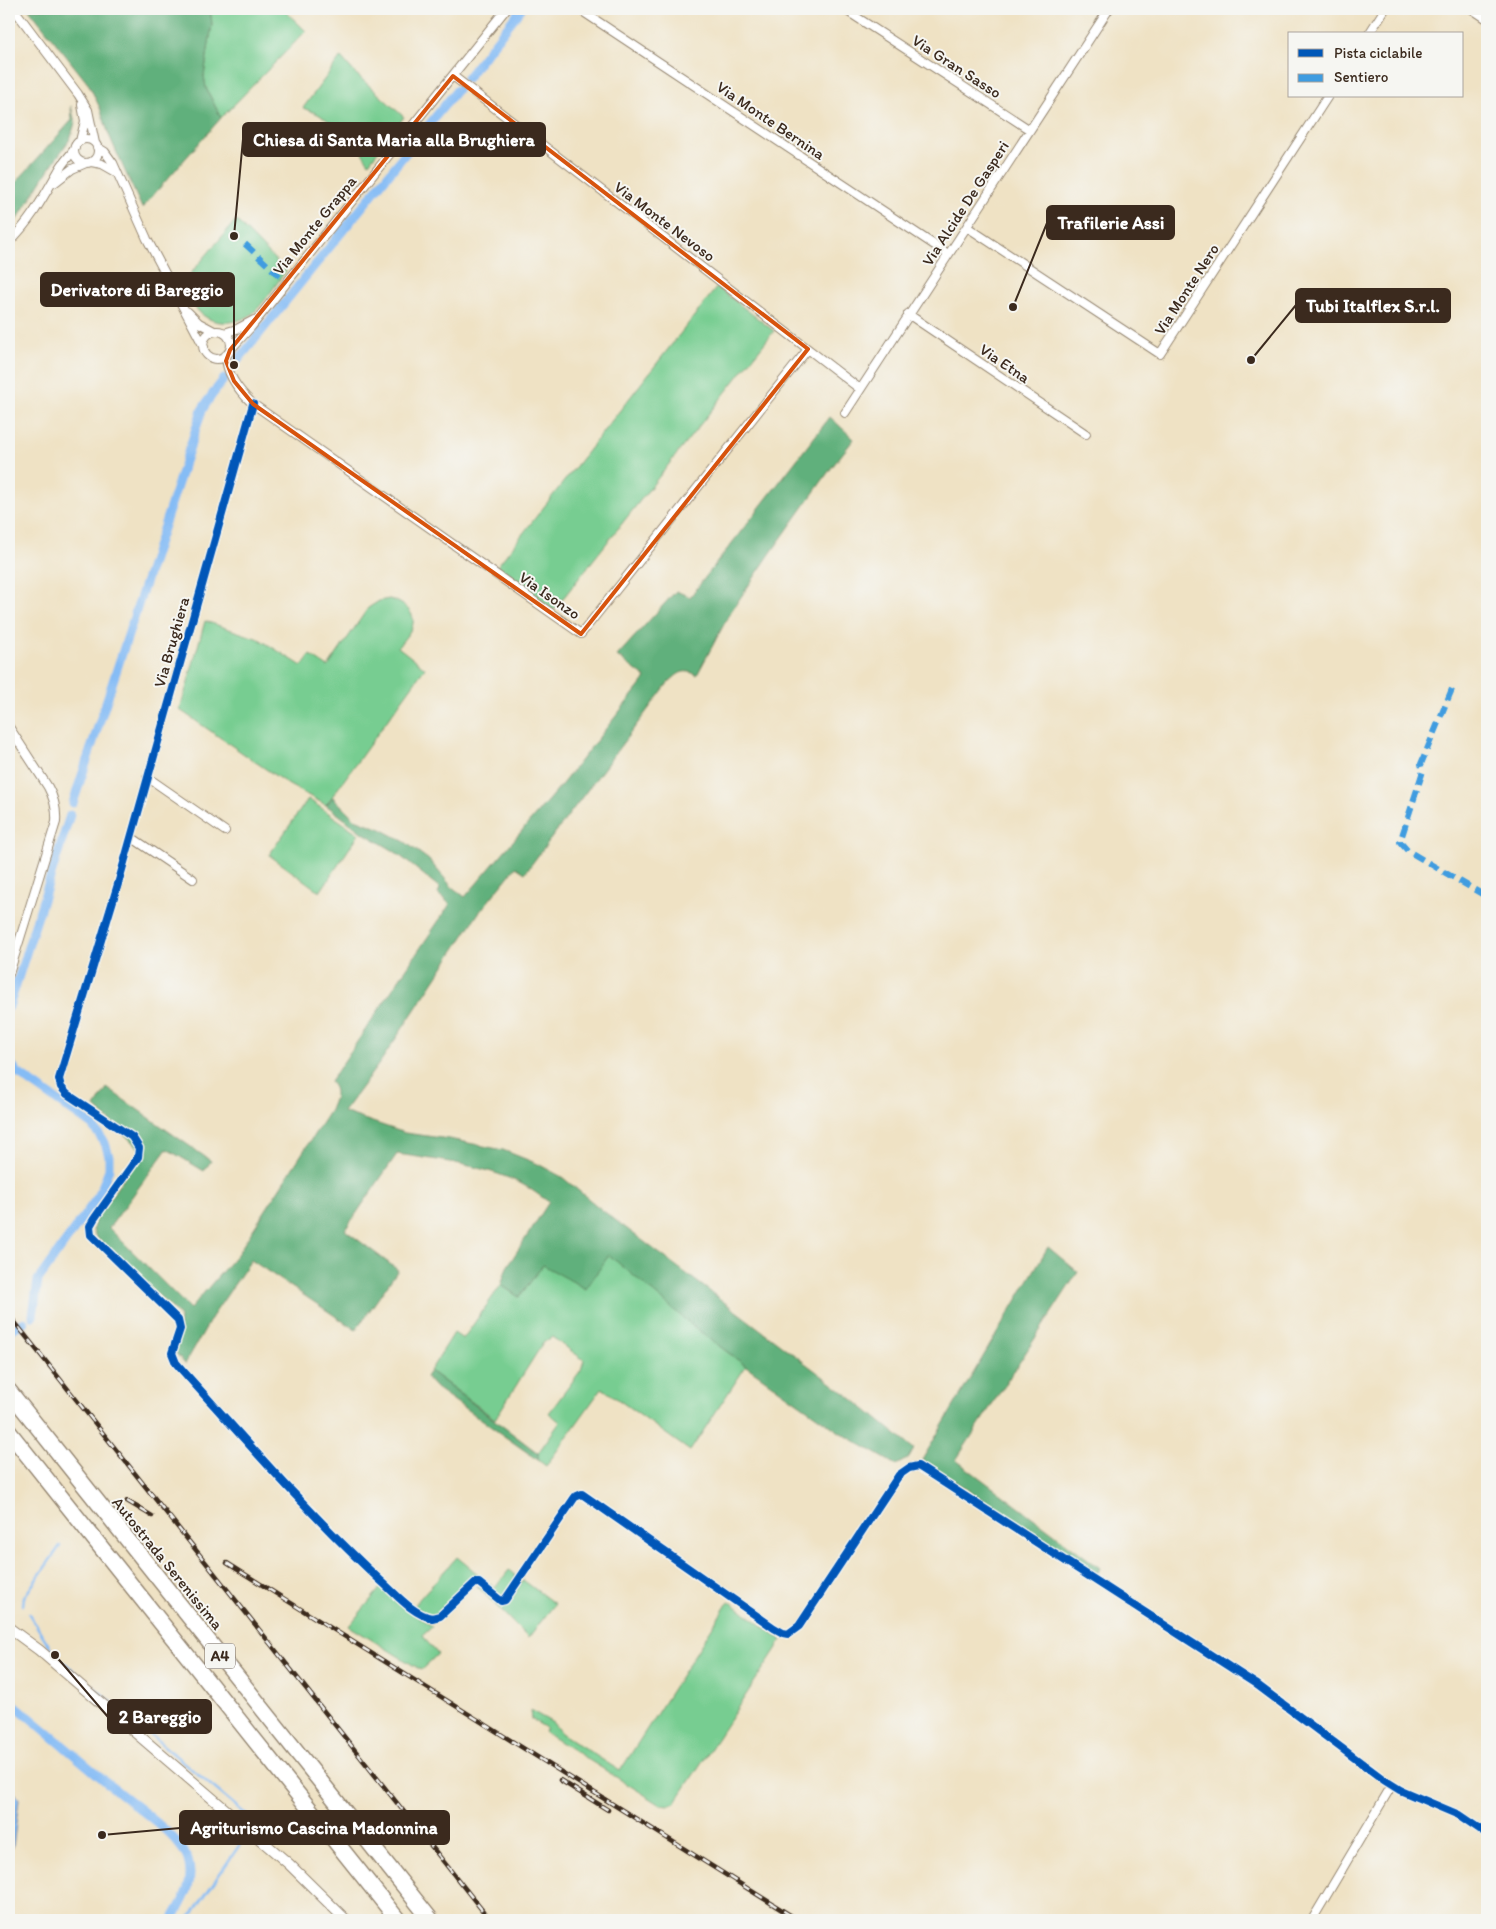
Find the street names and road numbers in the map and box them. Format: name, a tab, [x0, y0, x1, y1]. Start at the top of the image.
street label: Via Gran Sasso	[909, 31, 1005, 102]
street label: Via Monte Bernina	[713, 77, 829, 164]
street label: Via Alcide De Gasperi	[918, 137, 1013, 269]
street label: Via Monte Grappa	[269, 171, 361, 279]
street label: Via Monte Nevoso	[610, 177, 719, 266]
street label: Via Monte Nero	[1150, 240, 1223, 339]
street label: Via Etna	[976, 340, 1034, 388]
street label: Via Isonzo	[515, 567, 584, 623]
street label: Via Brughiera	[149, 594, 194, 690]
street label: Autostrada Serenissima	[108, 1493, 227, 1634]
road number: A4	[205, 1644, 235, 1668]

